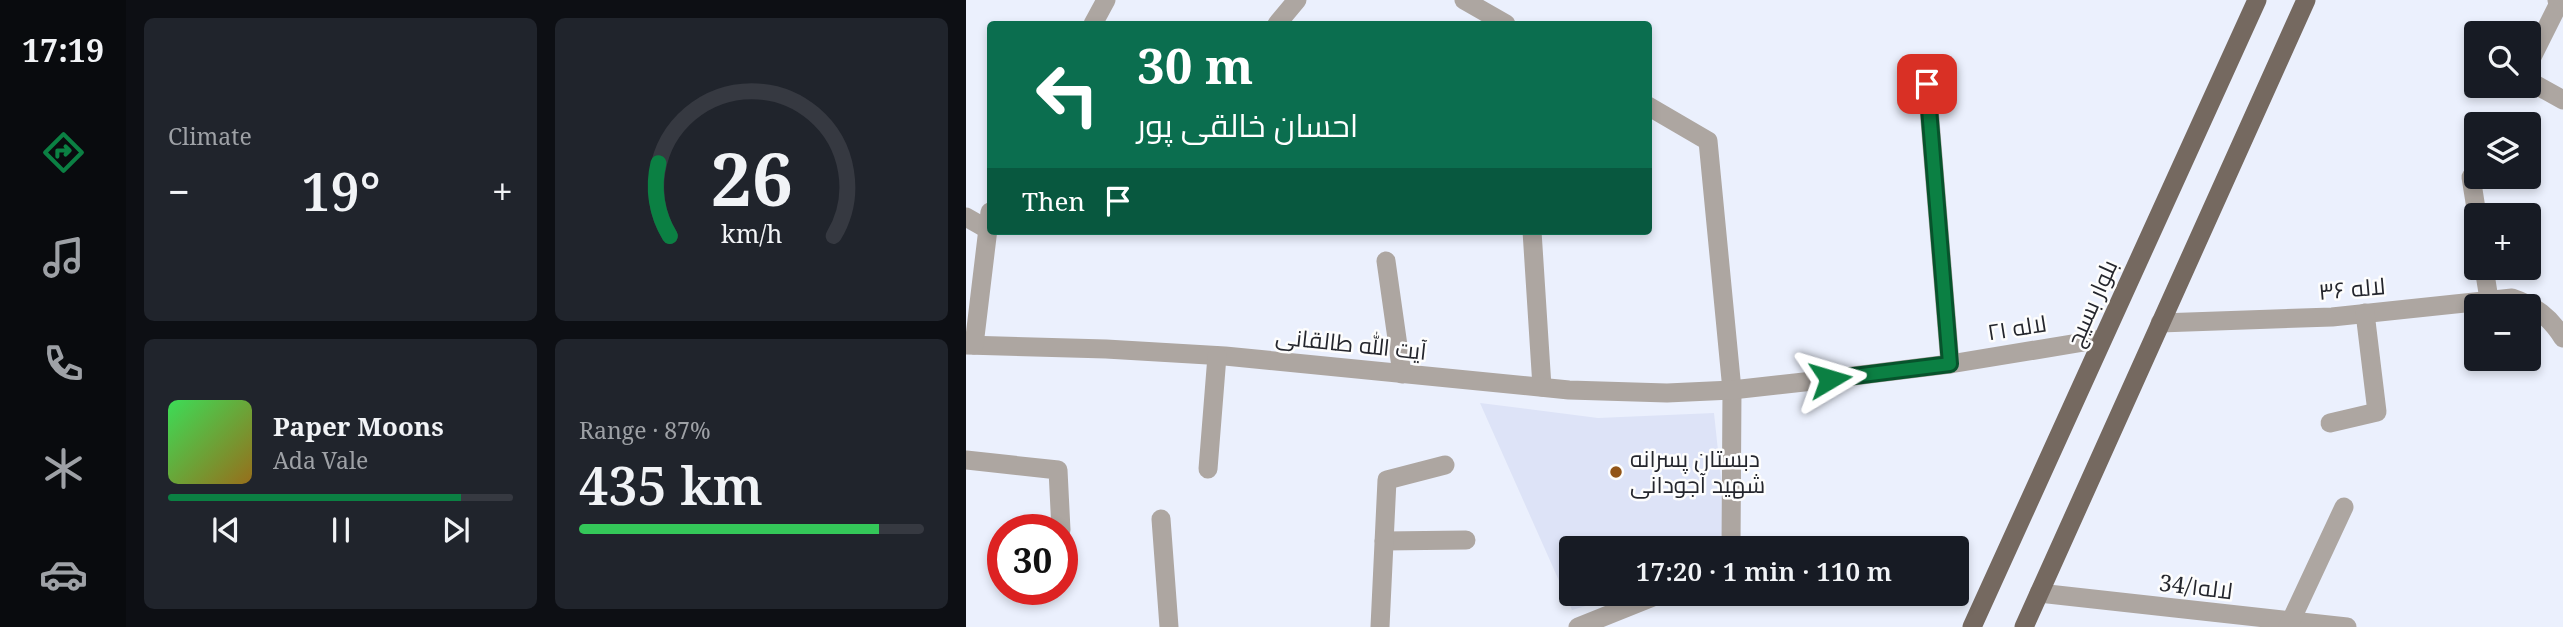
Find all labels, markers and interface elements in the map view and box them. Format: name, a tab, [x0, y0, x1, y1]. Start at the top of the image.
map controls	[2464, 21, 2541, 371]
button: search	[2464, 21, 2541, 98]
text: 17:19	[22, 28, 104, 71]
text: 30 m	[1137, 32, 1253, 98]
icon: left	[1022, 49, 1113, 140]
pin	[1897, 54, 1957, 114]
icon: arrive	[1908, 65, 1946, 103]
text: احسان خالقی پور	[1137, 103, 1358, 146]
button: layers	[2464, 112, 2541, 189]
text: Climate	[168, 120, 252, 152]
icon: directions	[39, 128, 88, 177]
text: 26	[710, 128, 793, 227]
text: 19°	[301, 155, 381, 226]
text: −	[168, 165, 190, 217]
text: +	[492, 165, 513, 217]
icon: arrive	[1099, 182, 1137, 220]
text: Then	[1022, 183, 1085, 219]
button: +	[2464, 203, 2541, 280]
text: km/h	[721, 215, 782, 249]
icon: music	[39, 233, 88, 282]
street label: بلوار بسیج	[2058, 254, 2125, 351]
street label: لاله ۳۶	[2317, 269, 2387, 307]
button: −	[2464, 294, 2541, 371]
street label: لاله ۲۱	[1985, 307, 2049, 347]
street label: آیت الله طالقانی	[1274, 319, 1428, 367]
icon: phone	[39, 339, 88, 388]
position arrow	[1793, 342, 1867, 416]
text: Paper Moons	[273, 408, 444, 444]
text: Range · 87%	[579, 414, 711, 446]
place label: دبستان پسرانه شهید آجودانی	[1630, 442, 1765, 500]
icon: climate	[39, 444, 88, 493]
text: Ada Vale	[273, 444, 368, 476]
text: 435 km	[579, 449, 763, 520]
marker: دبستان پسرانه شهید آجودانی	[1608, 464, 1624, 480]
icon: previous	[207, 511, 245, 549]
icon: pause	[322, 511, 360, 549]
icon: next	[437, 511, 475, 549]
speed limit sign: 30	[987, 514, 1078, 605]
icon: car	[39, 550, 88, 599]
text: 17:20 · 1 min · 110 m	[1636, 553, 1892, 589]
street label: لاله34/۱	[2158, 566, 2235, 606]

